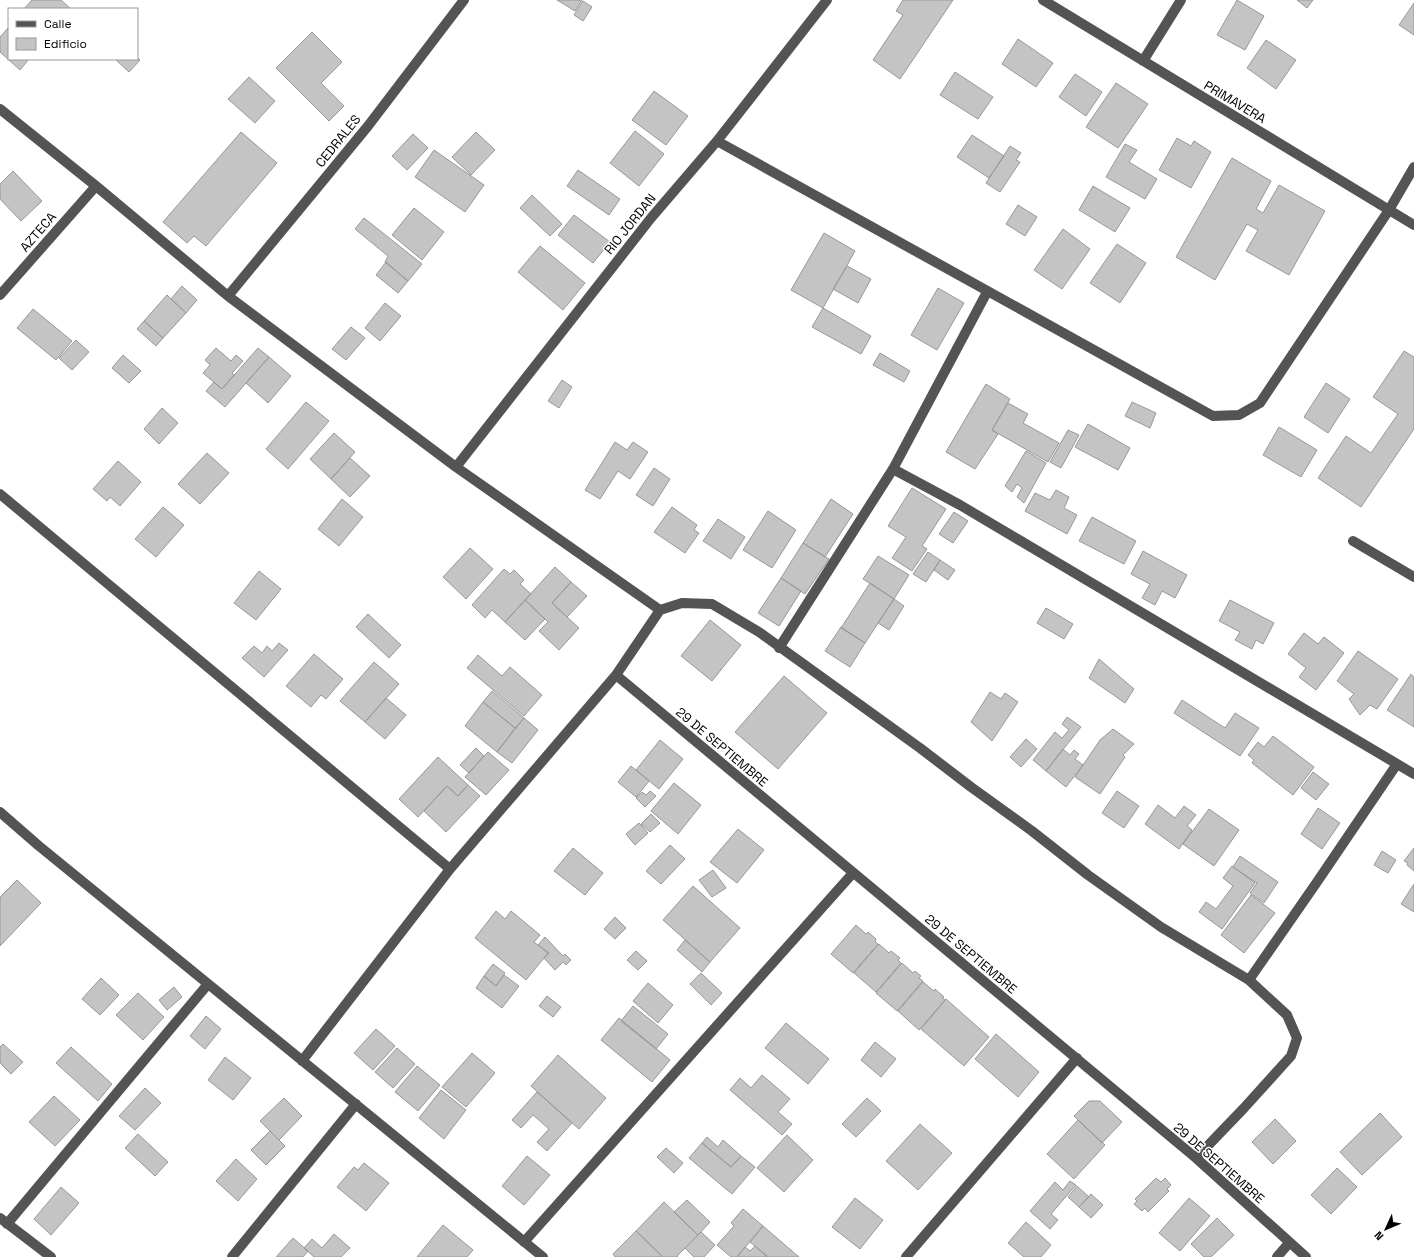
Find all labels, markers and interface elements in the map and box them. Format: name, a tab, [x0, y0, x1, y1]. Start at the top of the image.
legend	[8, 8, 138, 60]
text: Calle	[44, 16, 72, 32]
text: Edificio	[44, 36, 87, 52]
street label: PRIMAVERA	[1201, 77, 1269, 127]
street label: CEDRALES	[312, 111, 364, 171]
street label: RIO JORDAN	[600, 190, 660, 258]
street label: AZTECA	[16, 209, 60, 255]
street label: 29 DE SEPTIEMBRE	[673, 704, 771, 790]
street label: 29 DE SEPTIEMBRE	[922, 911, 1020, 997]
street label: 29 DE SEPTIEMBRE	[1170, 1119, 1268, 1207]
north arrow	[1366, 1209, 1406, 1249]
text: N	[1371, 1228, 1386, 1243]

